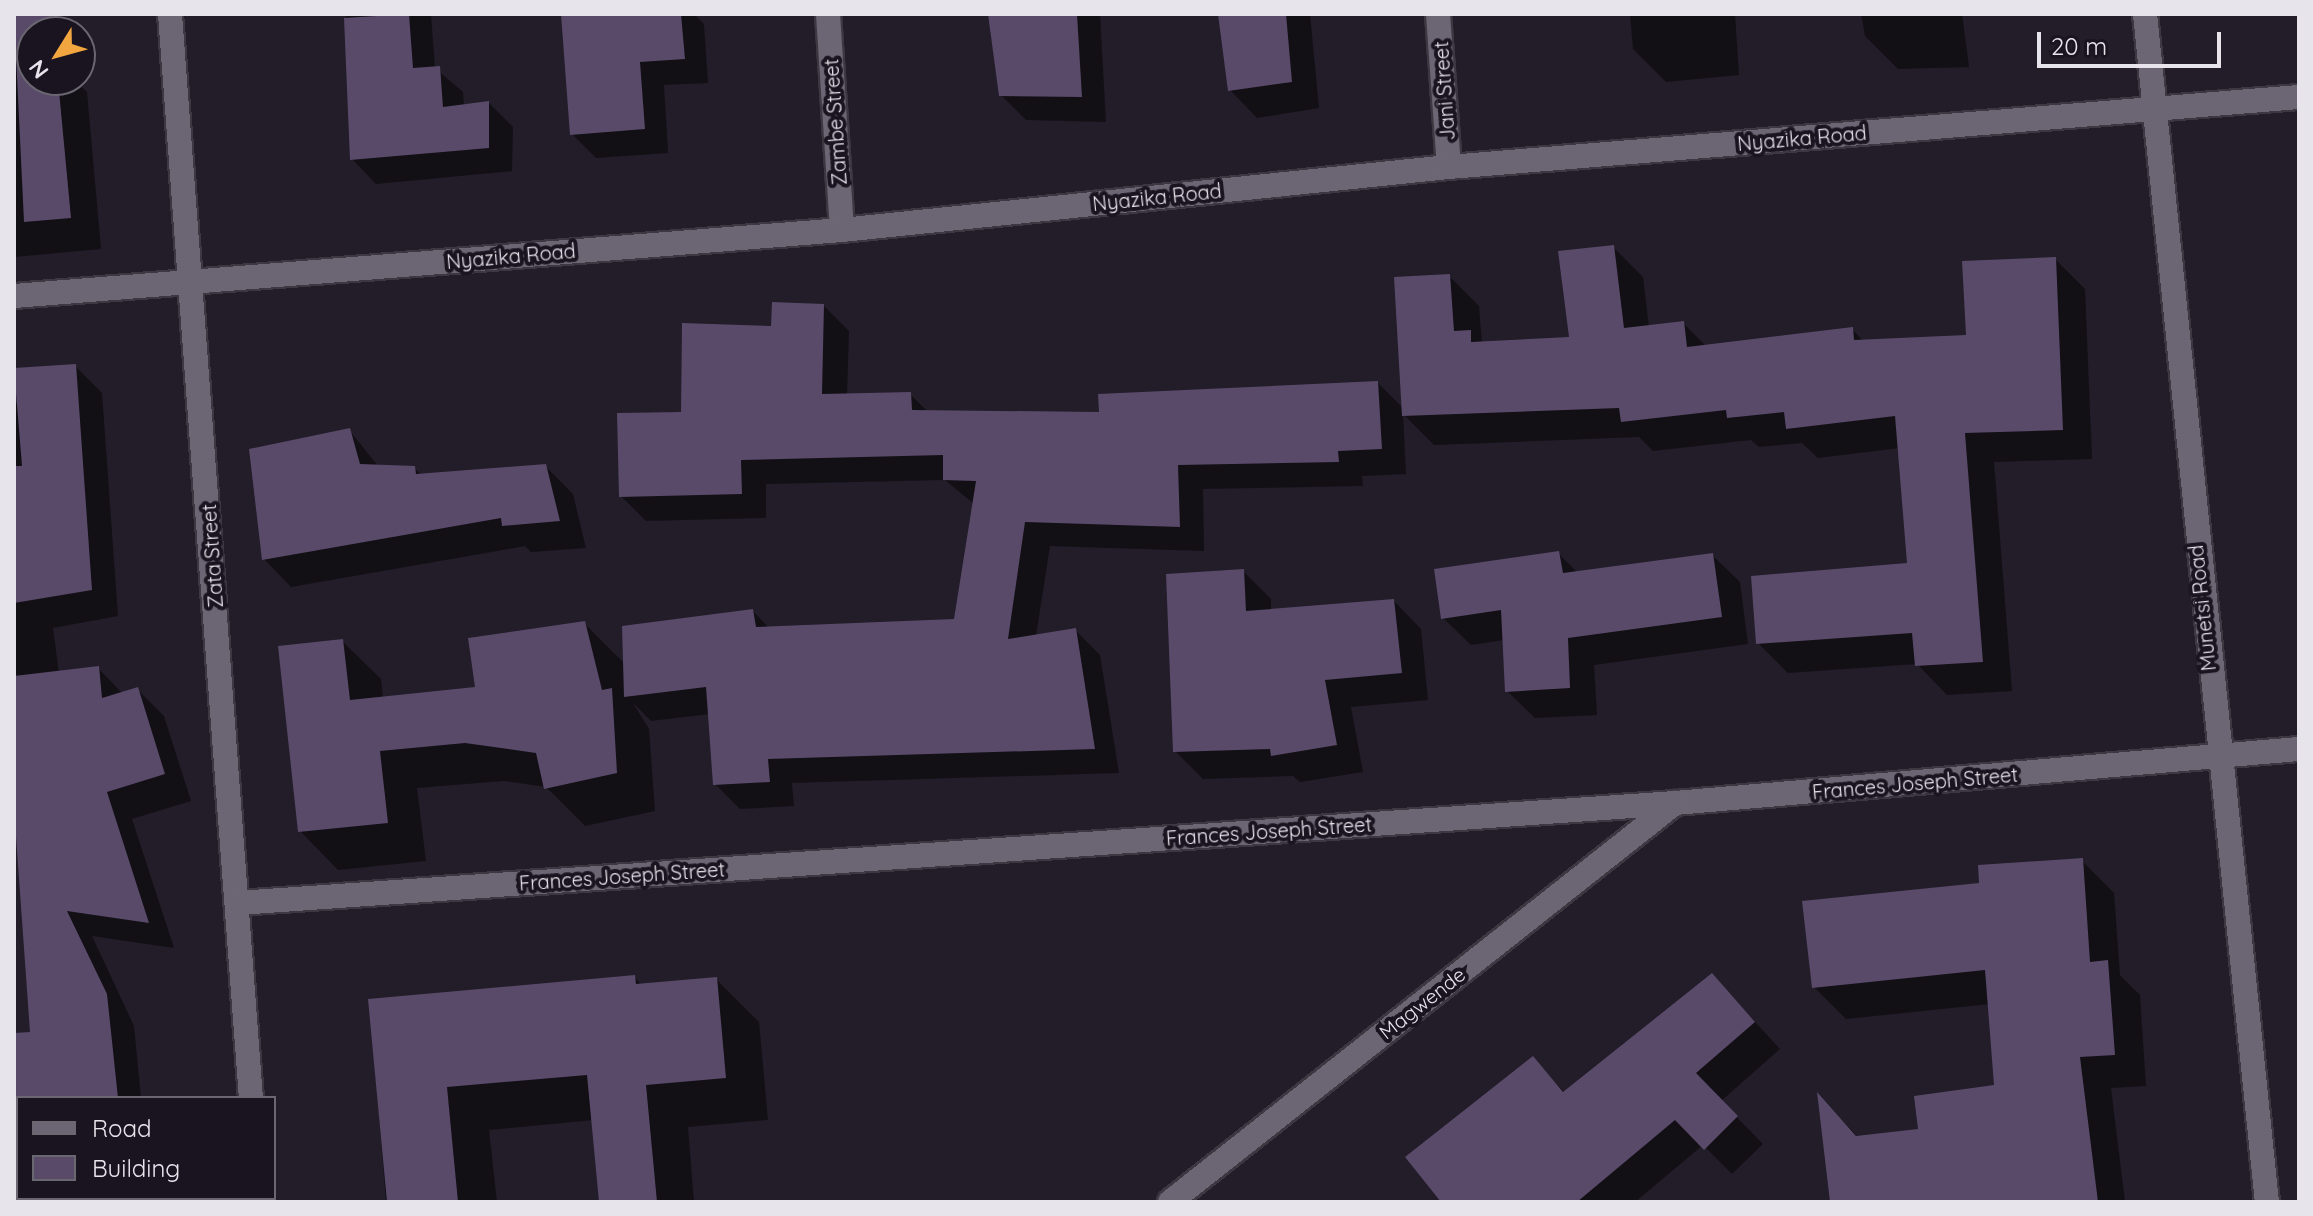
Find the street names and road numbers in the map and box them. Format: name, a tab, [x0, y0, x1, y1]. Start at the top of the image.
street label: Jani Street	[1429, 41, 1459, 141]
street label: Zambe Street	[819, 58, 851, 186]
street label: Nyazika Road	[1736, 120, 1868, 156]
street label: Nyazika Road	[1091, 178, 1223, 216]
street label: Nyazika Road	[445, 238, 577, 274]
street label: Zata Street	[196, 503, 228, 609]
street label: Munetsi Road	[2183, 544, 2221, 672]
street label: Frances Joseph Street	[1811, 762, 2019, 804]
street label: Frances Joseph Street	[1165, 812, 1373, 850]
street label: Frances Joseph Street	[518, 857, 726, 895]
street label: Magwende	[1374, 962, 1470, 1044]

